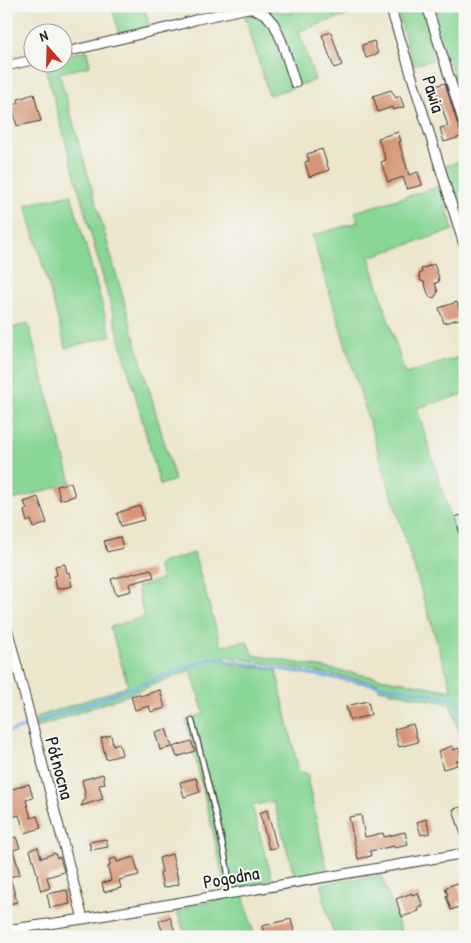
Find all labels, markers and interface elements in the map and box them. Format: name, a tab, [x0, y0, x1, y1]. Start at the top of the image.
north arrow	[22, 22, 72, 72]
text: N	[37, 25, 51, 46]
street label: Pawia	[416, 72, 452, 116]
street label: Północna	[39, 734, 81, 803]
street label: Pogodna	[201, 859, 262, 895]

